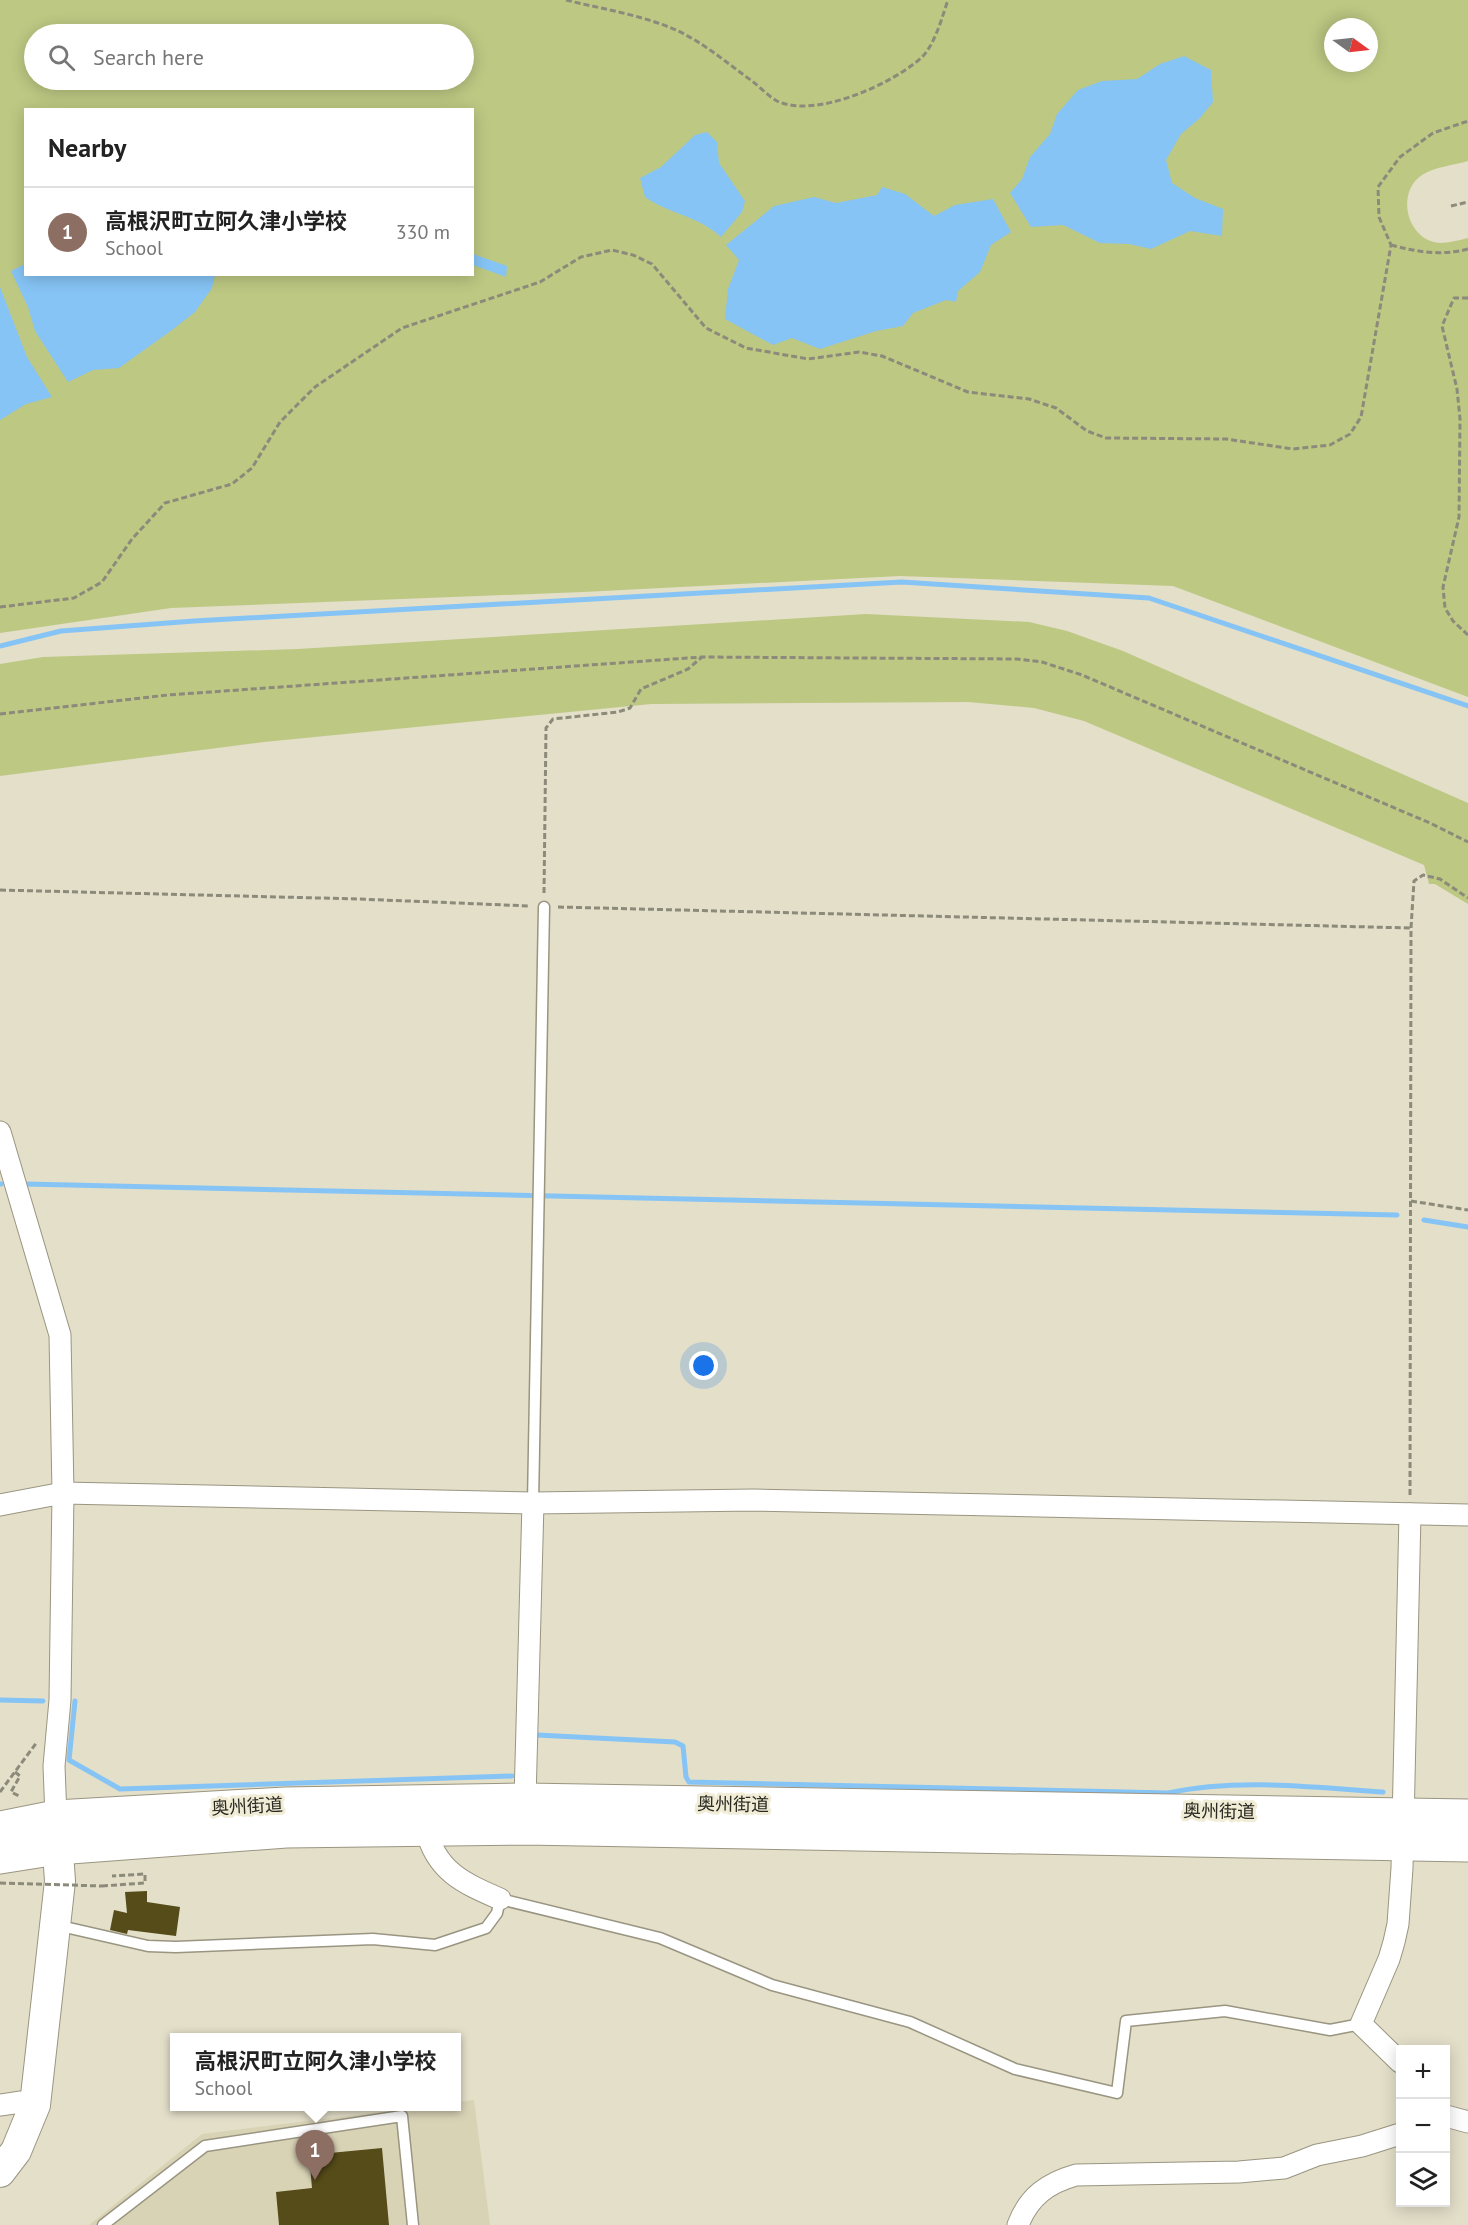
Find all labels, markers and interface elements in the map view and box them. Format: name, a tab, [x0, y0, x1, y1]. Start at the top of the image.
north arrow	[1324, 18, 1378, 72]
search box	[24, 24, 474, 90]
icon: search	[45, 41, 78, 74]
text: Search here	[93, 43, 204, 71]
text: Nearby	[48, 131, 126, 164]
text: 高根沢町立阿久津小学校	[105, 207, 347, 235]
text: 1	[62, 219, 73, 245]
text: 330 m	[396, 219, 450, 245]
text: School	[105, 235, 163, 261]
your location	[689, 1351, 718, 1380]
street label: 奥州街道	[697, 1792, 769, 1816]
street label: 奥州街道	[210, 1793, 284, 1819]
street label: 奥州街道	[1183, 1799, 1255, 1823]
popup	[170, 2033, 461, 2111]
map controls	[1396, 2045, 1450, 2207]
button: +	[1396, 2045, 1450, 2099]
text: 高根沢町立阿久津小学校	[194, 2047, 437, 2075]
text: School	[194, 2075, 252, 2101]
button: −	[1396, 2099, 1450, 2153]
pin: 1	[296, 2130, 334, 2180]
button: layers	[1396, 2153, 1450, 2207]

